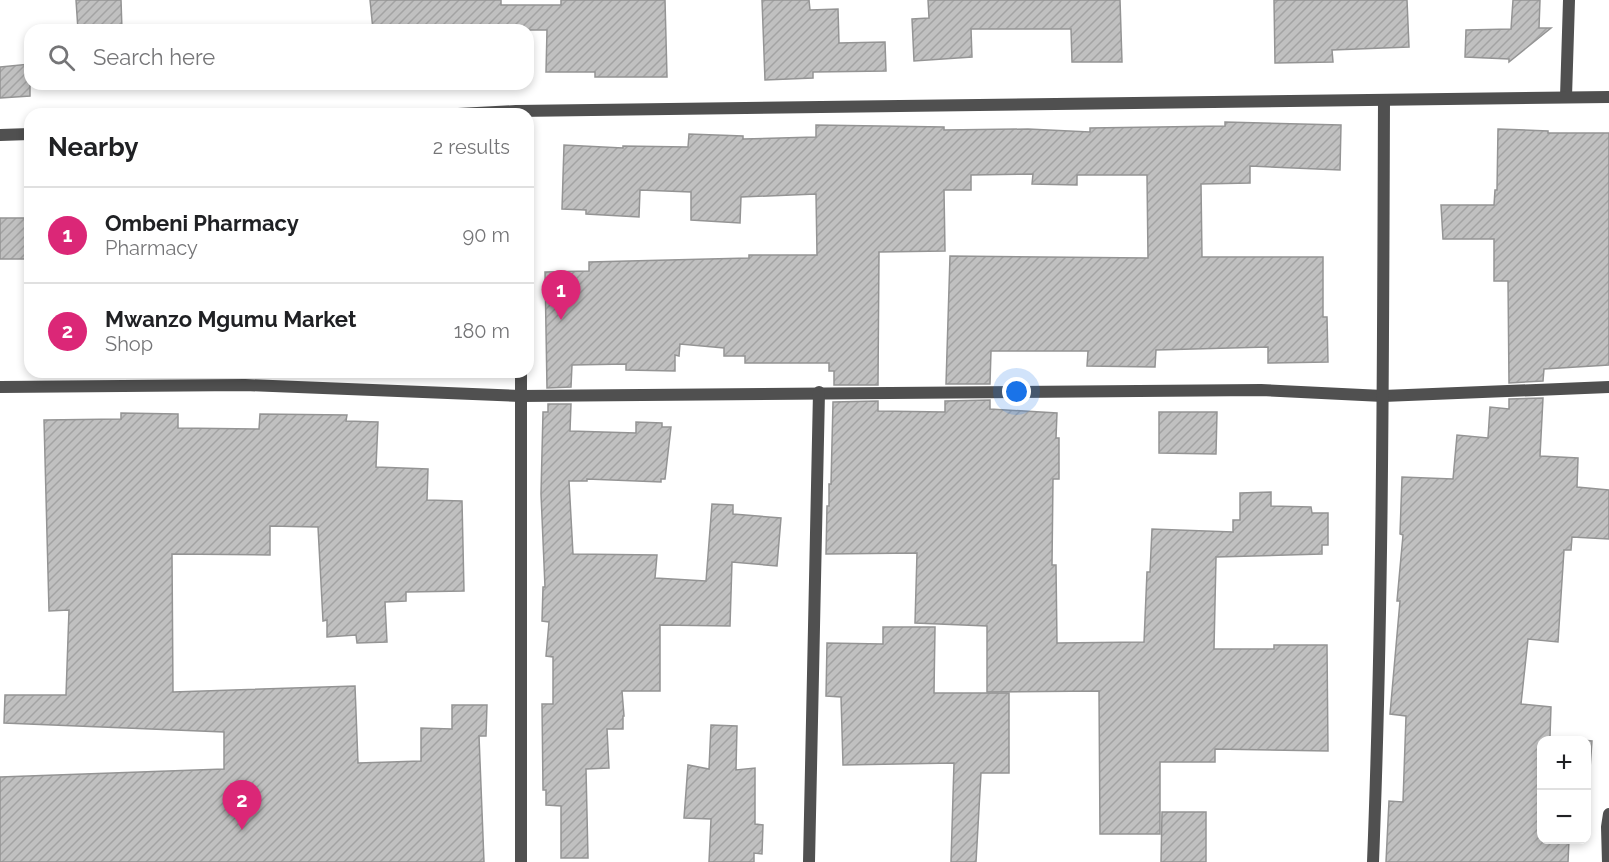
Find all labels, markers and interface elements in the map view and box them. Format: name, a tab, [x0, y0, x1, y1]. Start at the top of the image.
search box	[24, 24, 534, 90]
icon: search	[45, 41, 78, 74]
text: Search here	[93, 44, 215, 70]
text: Nearby	[48, 132, 138, 162]
text: 2 results	[433, 135, 510, 159]
text: Ombeni Pharmacy	[105, 210, 299, 236]
text: 1	[63, 223, 72, 247]
text: 90 m	[463, 223, 510, 247]
text: Pharmacy	[105, 236, 198, 260]
pin: 1	[542, 270, 580, 320]
text: Mwanzo Mgumu Market	[105, 306, 356, 332]
text: 2	[62, 319, 73, 343]
text: 180 m	[454, 319, 510, 343]
text: Shop	[105, 332, 153, 356]
your location	[1002, 377, 1031, 406]
map controls	[1537, 736, 1591, 844]
button: +	[1537, 736, 1591, 790]
pin: 2	[222, 780, 262, 830]
button: −	[1537, 790, 1591, 844]

